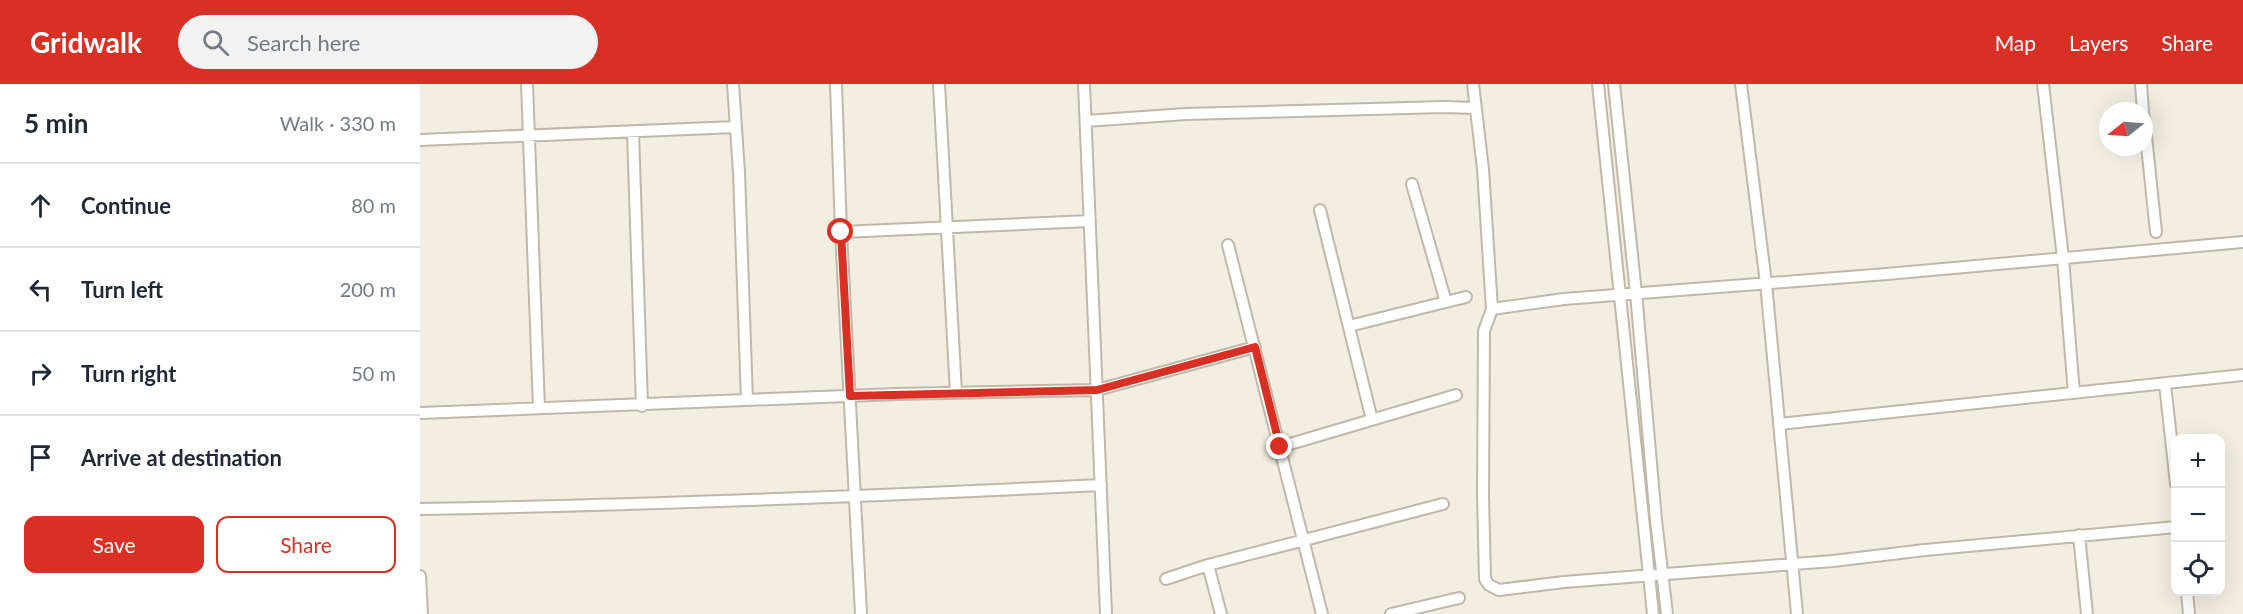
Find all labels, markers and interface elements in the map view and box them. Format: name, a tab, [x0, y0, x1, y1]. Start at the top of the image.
search box	[178, 15, 598, 69]
text: Gridwalk	[30, 25, 142, 59]
icon: search	[199, 26, 232, 59]
text: Search here	[247, 29, 360, 56]
text: Map	[1995, 30, 2036, 55]
text: Layers	[2069, 30, 2128, 55]
text: Share	[2161, 30, 2213, 55]
north arrow	[2099, 102, 2153, 156]
text: 5 min	[24, 107, 88, 139]
text: Walk · 330 m	[280, 111, 396, 135]
icon: ahead	[24, 189, 57, 222]
text: Continue	[81, 192, 171, 219]
text: 80 m	[351, 193, 396, 217]
route start	[827, 218, 853, 244]
icon: left	[24, 273, 57, 306]
text: Turn left	[81, 276, 163, 303]
text: 200 m	[340, 277, 396, 301]
icon: right	[24, 357, 57, 390]
text: Turn right	[81, 360, 176, 387]
text: 50 m	[351, 361, 396, 385]
route end	[1266, 433, 1292, 459]
map controls	[2171, 434, 2225, 596]
button: +	[2171, 434, 2225, 488]
icon: arrive	[24, 441, 57, 474]
text: Arrive at destination	[81, 444, 282, 471]
button: −	[2171, 488, 2225, 542]
button: Save	[24, 516, 204, 573]
button: Share	[216, 516, 396, 573]
button: locate	[2171, 542, 2225, 596]

